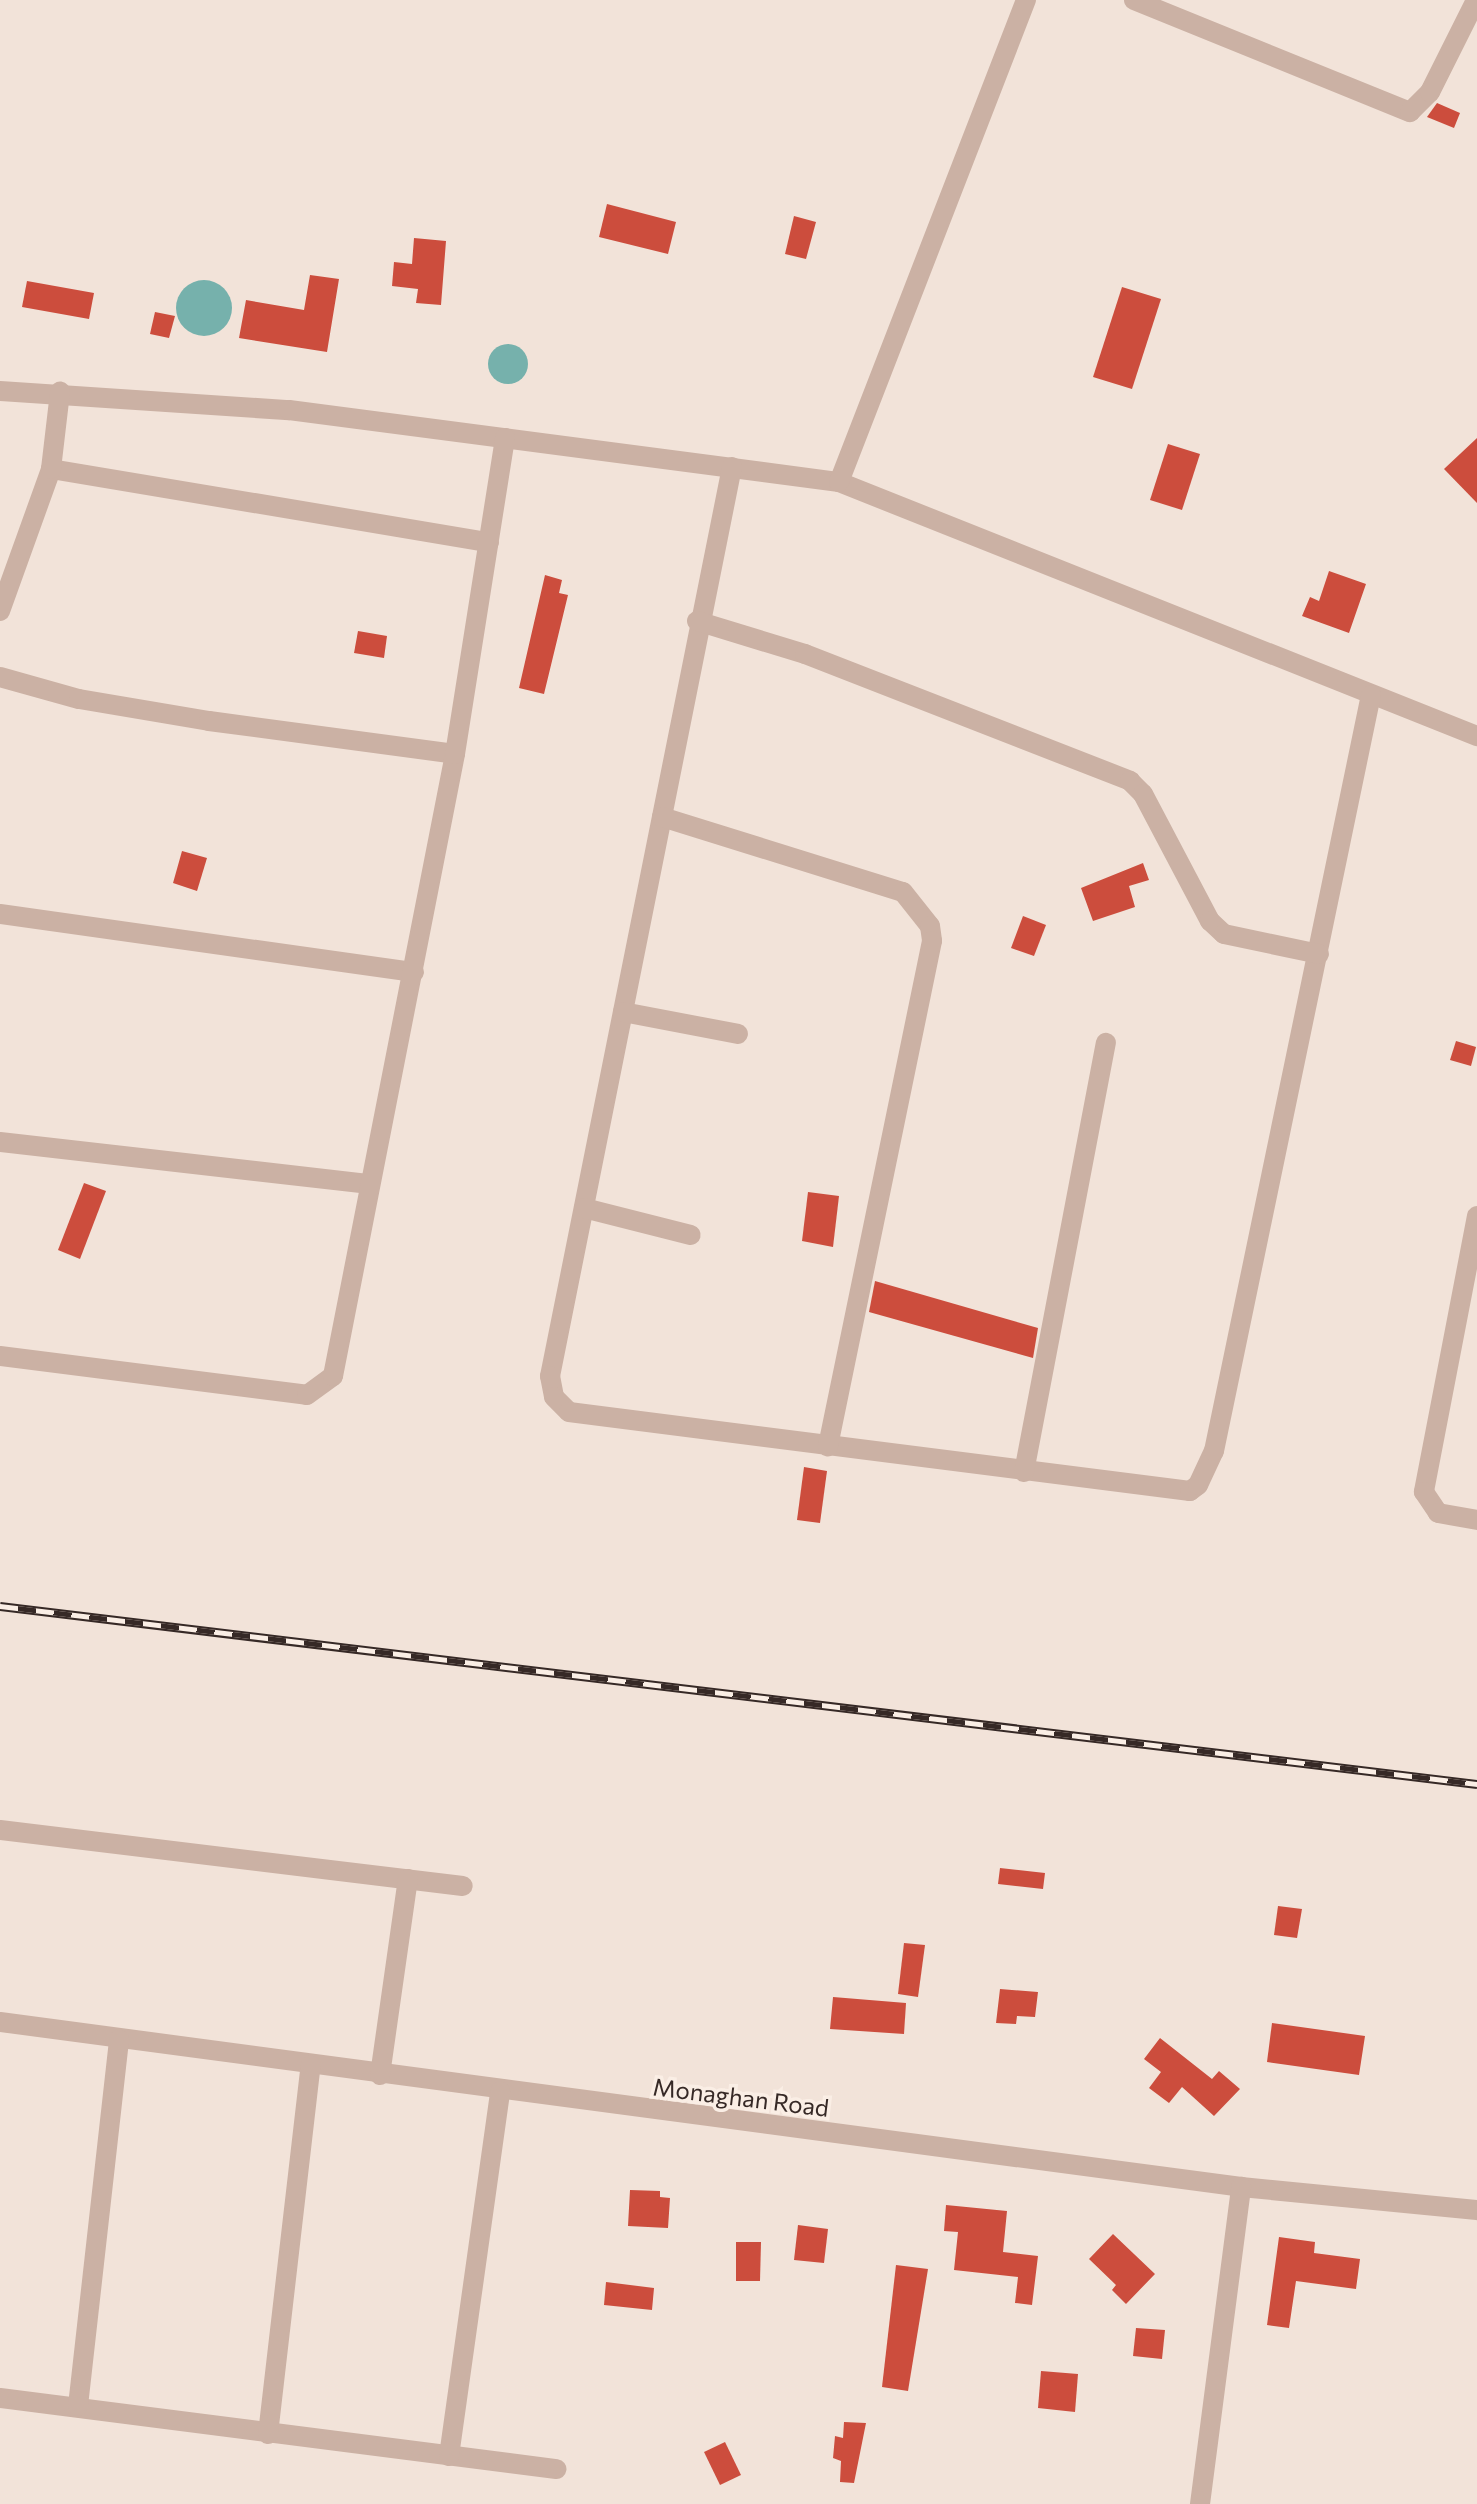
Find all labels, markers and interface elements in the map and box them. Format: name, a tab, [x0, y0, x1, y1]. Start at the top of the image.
street label: Monaghan Road	[651, 2072, 831, 2122]

